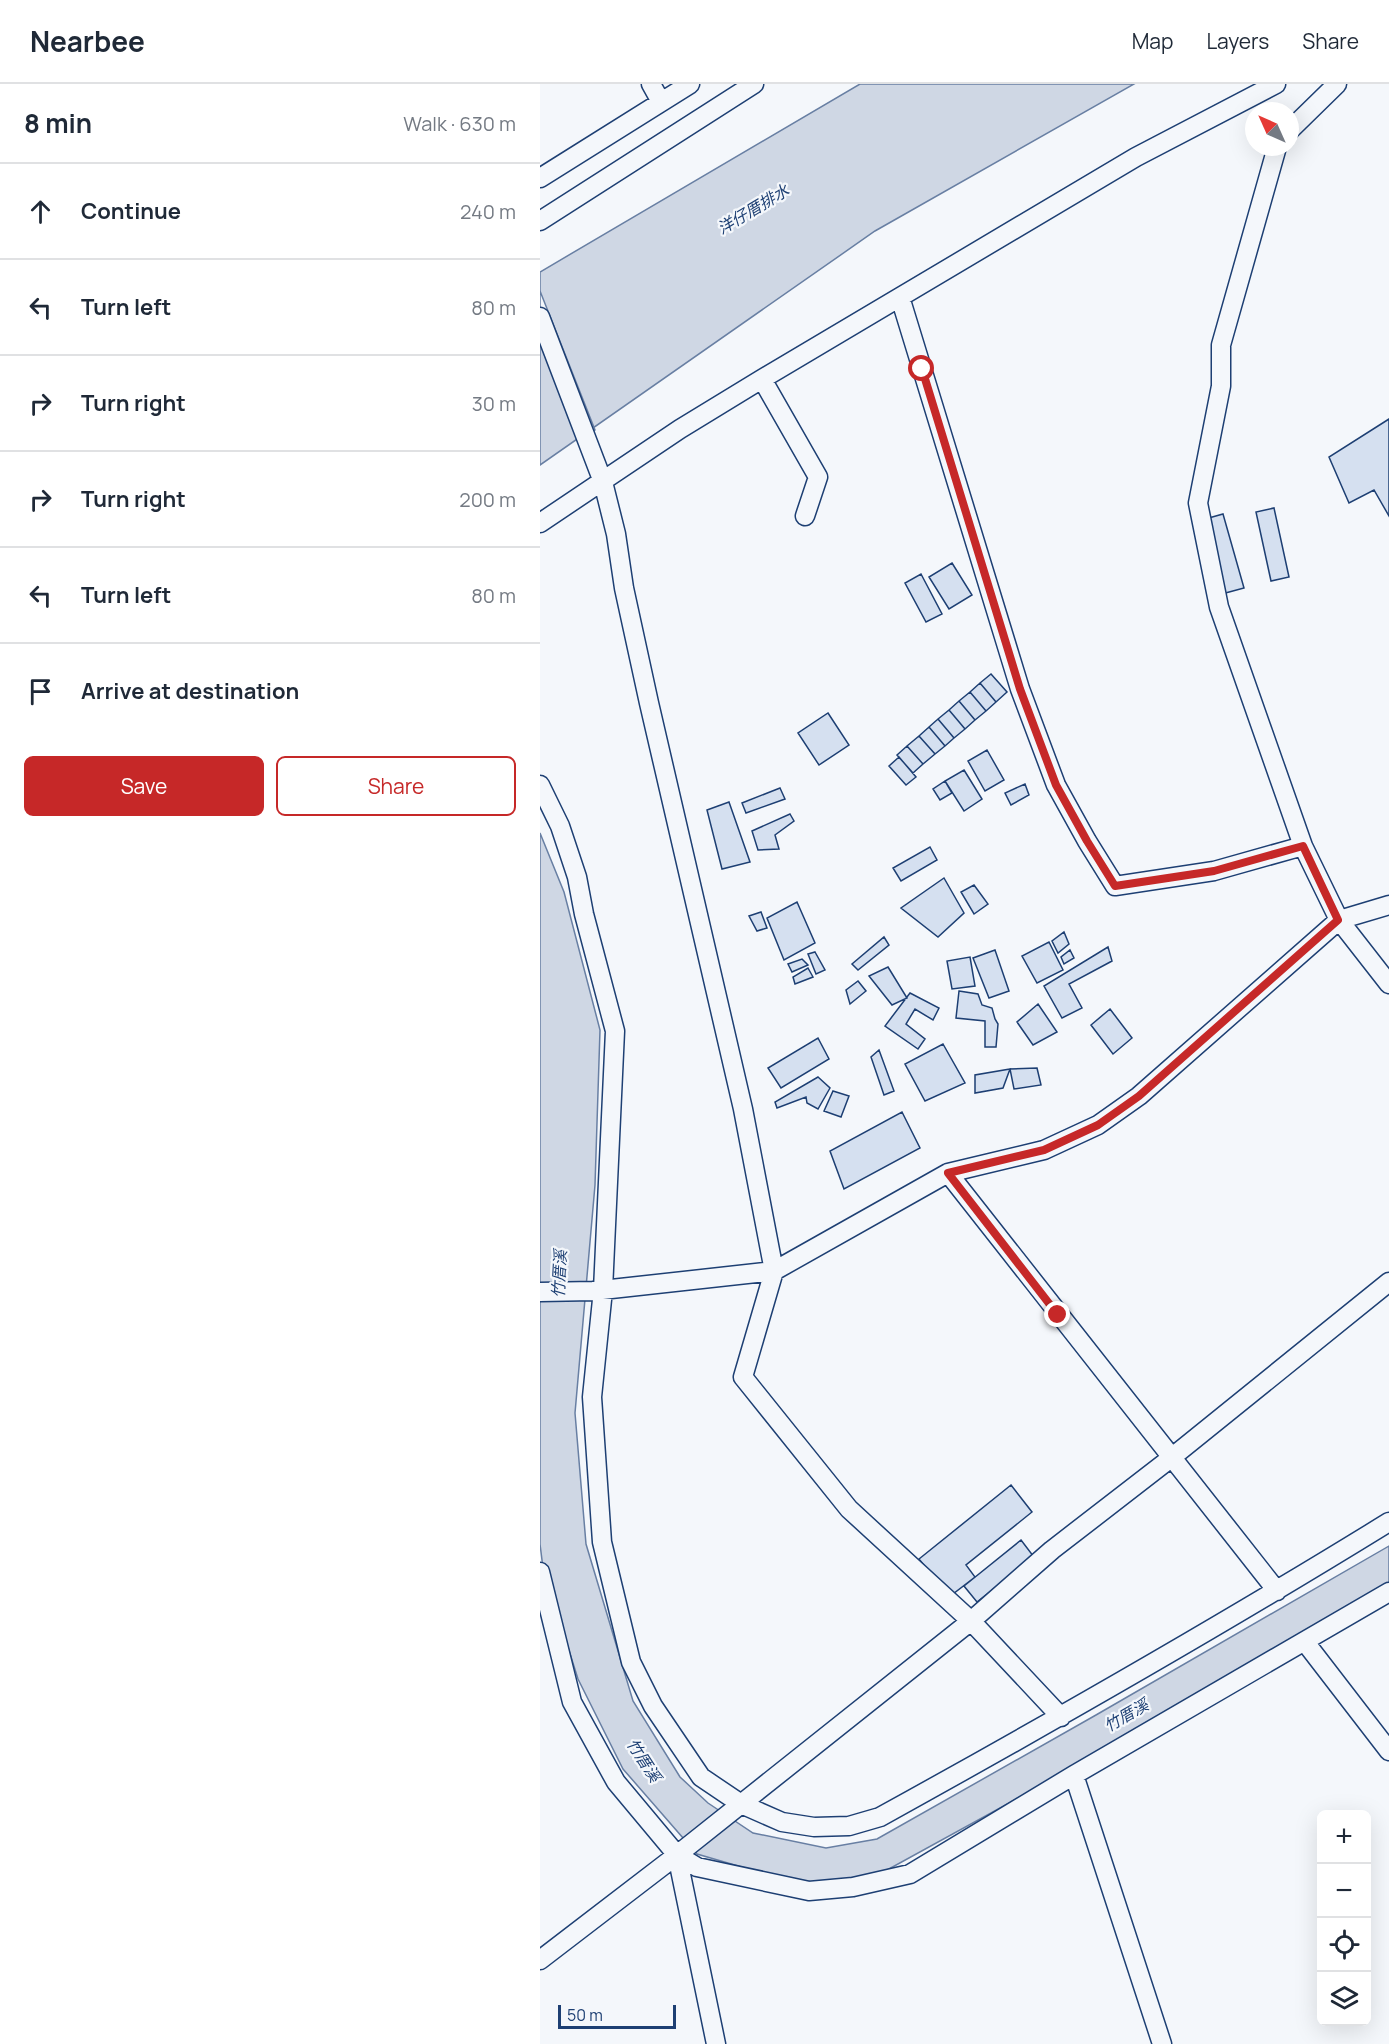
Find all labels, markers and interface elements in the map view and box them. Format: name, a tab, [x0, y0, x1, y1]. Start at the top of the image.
text: Nearbee	[30, 22, 145, 60]
text: Map	[1132, 27, 1173, 55]
text: Layers	[1206, 27, 1269, 55]
text: Share	[1302, 27, 1359, 55]
north arrow	[1245, 102, 1299, 156]
text: 8 min	[24, 105, 92, 141]
text: Walk · 630 m	[403, 110, 516, 137]
water label: 洋仔厝排水	[713, 178, 794, 239]
icon: ahead	[24, 195, 57, 228]
text: Continue	[81, 196, 181, 226]
text: 240 m	[460, 198, 516, 225]
icon: left	[24, 291, 57, 324]
text: Turn left	[81, 292, 171, 322]
text: 80 m	[471, 294, 516, 321]
route start	[908, 355, 934, 381]
icon: right	[24, 387, 57, 420]
text: Turn right	[81, 388, 186, 418]
text: 30 m	[472, 390, 516, 417]
icon: right	[24, 483, 57, 516]
text: Turn right	[81, 484, 186, 514]
text: 200 m	[459, 486, 516, 513]
icon: left	[24, 579, 57, 612]
text: Turn left	[81, 580, 171, 610]
text: 80 m	[471, 582, 516, 609]
icon: arrive	[24, 675, 57, 708]
text: Arrive at destination	[81, 676, 299, 706]
button: Save	[24, 756, 264, 816]
button: Share	[276, 756, 516, 816]
water label: 竹厝溪	[547, 1247, 571, 1299]
route end	[1044, 1301, 1070, 1327]
water label: 竹厝溪	[1100, 1692, 1154, 1737]
water label: 竹厝溪	[622, 1734, 667, 1788]
map controls	[1317, 1810, 1371, 2026]
button: +	[1317, 1810, 1371, 1864]
button: −	[1317, 1864, 1371, 1918]
button: locate	[1317, 1918, 1371, 1972]
button: layers	[1317, 1972, 1371, 2026]
scale bar	[558, 2002, 676, 2030]
text: 50 m	[567, 2004, 603, 2026]

